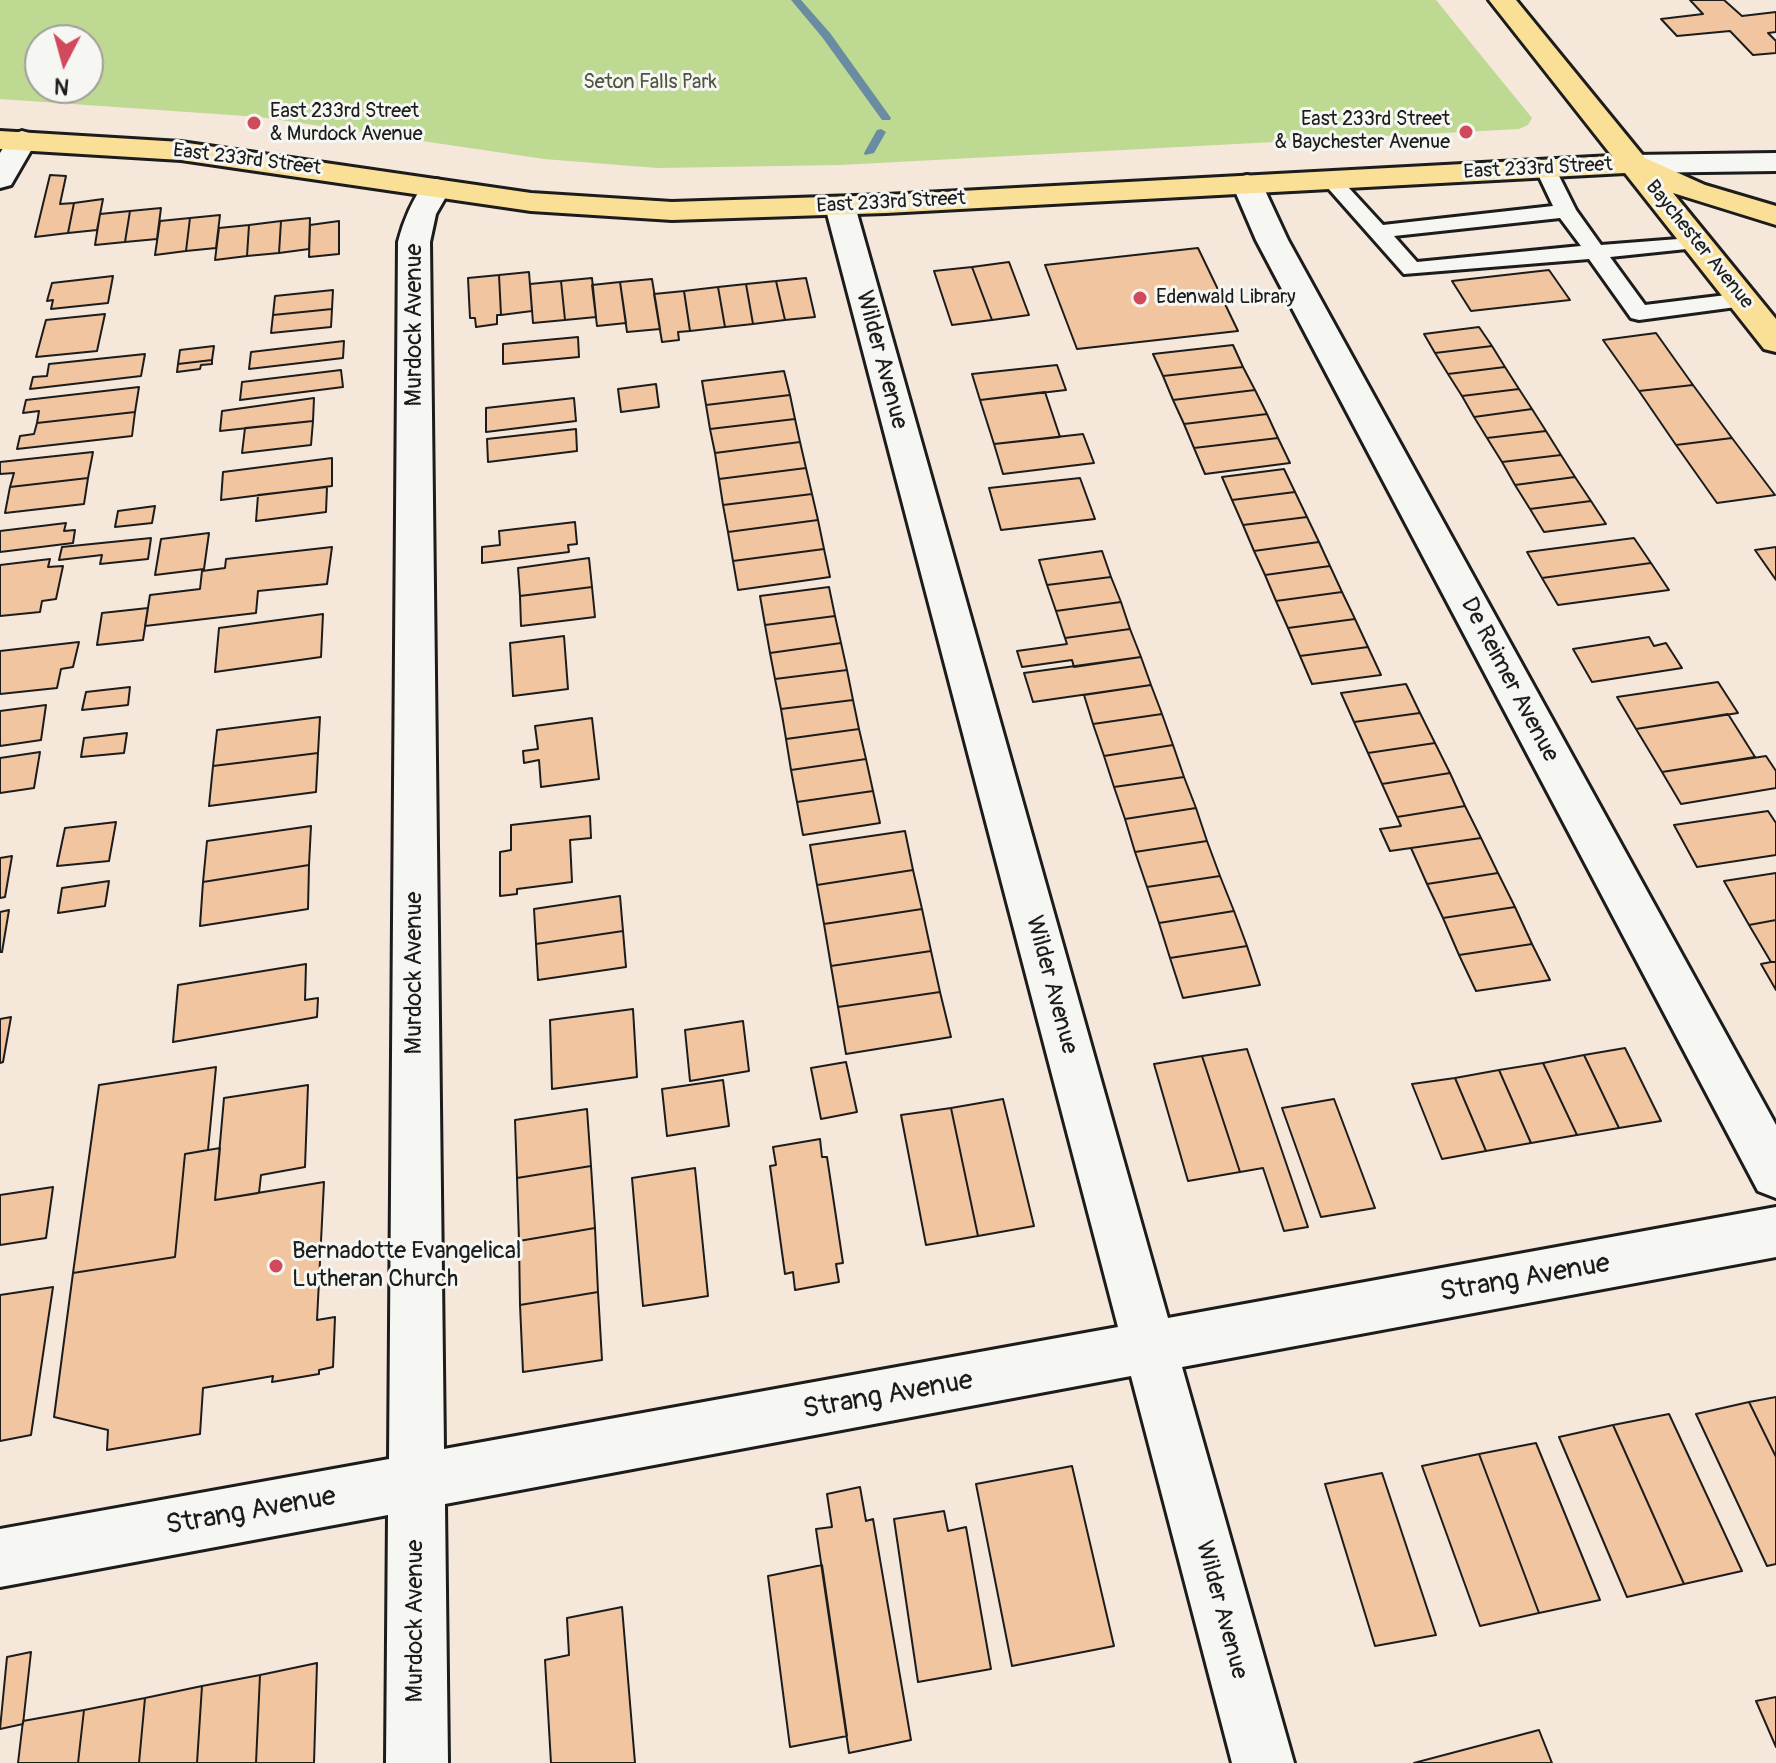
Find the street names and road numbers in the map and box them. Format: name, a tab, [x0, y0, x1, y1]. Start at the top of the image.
street label: East 233rd Street	[172, 139, 322, 181]
street label: East 233rd Street	[1463, 153, 1613, 185]
street label: Baychester Avenue	[1640, 176, 1758, 314]
street label: East 233rd Street	[816, 187, 966, 219]
street label: Murdock Avenue	[401, 244, 429, 406]
street label: Wilder Avenue	[849, 288, 913, 432]
street label: De Reimer Avenue	[1454, 593, 1564, 767]
street label: Murdock Avenue	[401, 892, 429, 1054]
street label: Wilder Avenue	[1019, 913, 1083, 1057]
street label: Strang Avenue	[1437, 1248, 1613, 1310]
street label: Strang Avenue	[800, 1365, 976, 1427]
street label: Strang Avenue	[163, 1481, 339, 1543]
street label: Wilder Avenue	[1189, 1538, 1253, 1682]
street label: Murdock Avenue	[402, 1540, 430, 1702]

